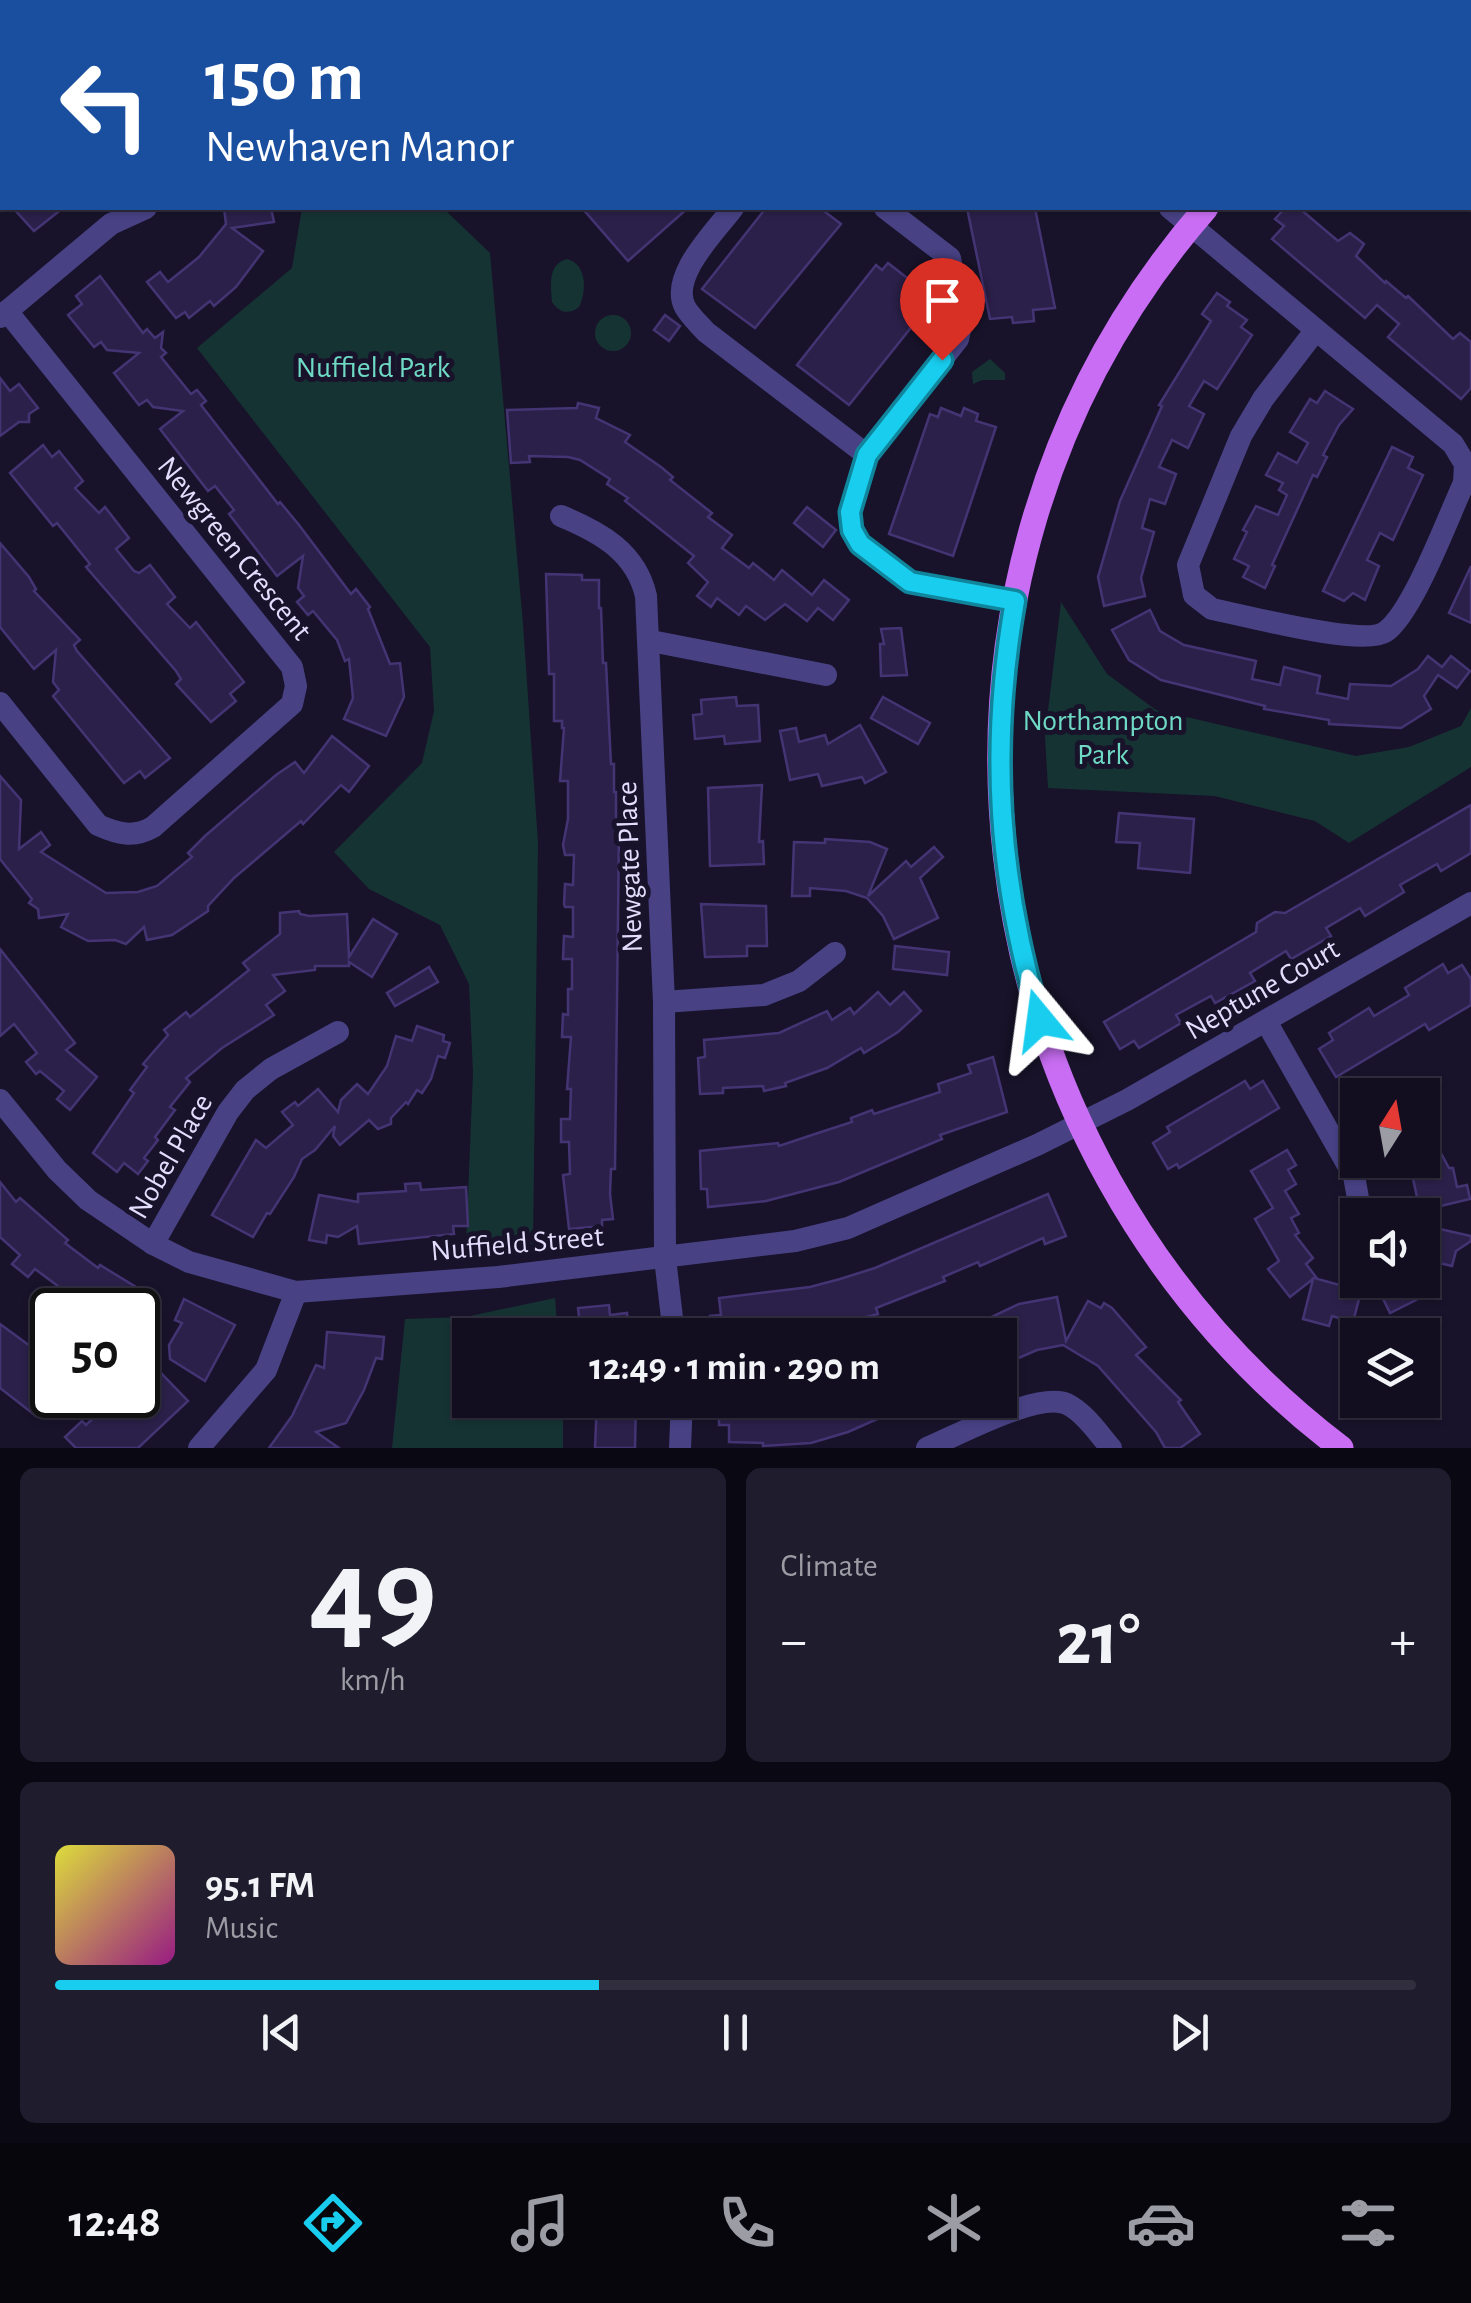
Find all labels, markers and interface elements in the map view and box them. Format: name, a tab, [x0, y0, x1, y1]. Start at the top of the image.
icon: left	[40, 40, 170, 170]
text: 150 m	[205, 43, 364, 113]
text: Newhaven Manor	[205, 125, 514, 170]
pin	[900, 258, 985, 361]
icon: arrive	[915, 273, 970, 328]
park label: Nuffield Park	[296, 353, 451, 383]
street label: Newgreen Crescent	[152, 451, 317, 646]
park label: Northampton Park	[1022, 706, 1184, 770]
street label: Newgate Place	[612, 781, 648, 953]
street label: Neptune Court	[1181, 934, 1345, 1046]
position arrow	[988, 968, 1092, 1072]
north arrow	[1340, 1078, 1440, 1178]
map controls	[1340, 1078, 1440, 1418]
street label: Nobel Place	[123, 1089, 218, 1224]
button: sound	[1340, 1198, 1440, 1298]
street label: Nuffield Street	[429, 1221, 605, 1266]
speed limit sign: 50	[30, 1288, 160, 1418]
button: layers	[1340, 1318, 1440, 1418]
text: 12:49 · 1 min · 290 m	[589, 1349, 880, 1387]
text: 49	[309, 1531, 437, 1661]
text: Climate	[781, 1550, 878, 1582]
text: 21°	[1056, 1603, 1140, 1678]
text: −	[781, 1614, 807, 1669]
text: +	[1390, 1614, 1416, 1669]
text: km/h	[340, 1664, 406, 1696]
text: 95.1 FM	[205, 1867, 315, 1905]
text: Music	[205, 1912, 278, 1944]
icon: previous	[254, 2005, 309, 2060]
icon: pause	[708, 2005, 763, 2060]
icon: next	[1162, 2005, 1217, 2060]
icon: directions	[298, 2188, 368, 2258]
icon: music	[505, 2188, 575, 2258]
icon: phone	[712, 2188, 782, 2258]
icon: climate	[919, 2188, 989, 2258]
icon: car	[1126, 2188, 1196, 2258]
icon: filters	[1333, 2188, 1403, 2258]
text: 12:48	[68, 2200, 161, 2245]

